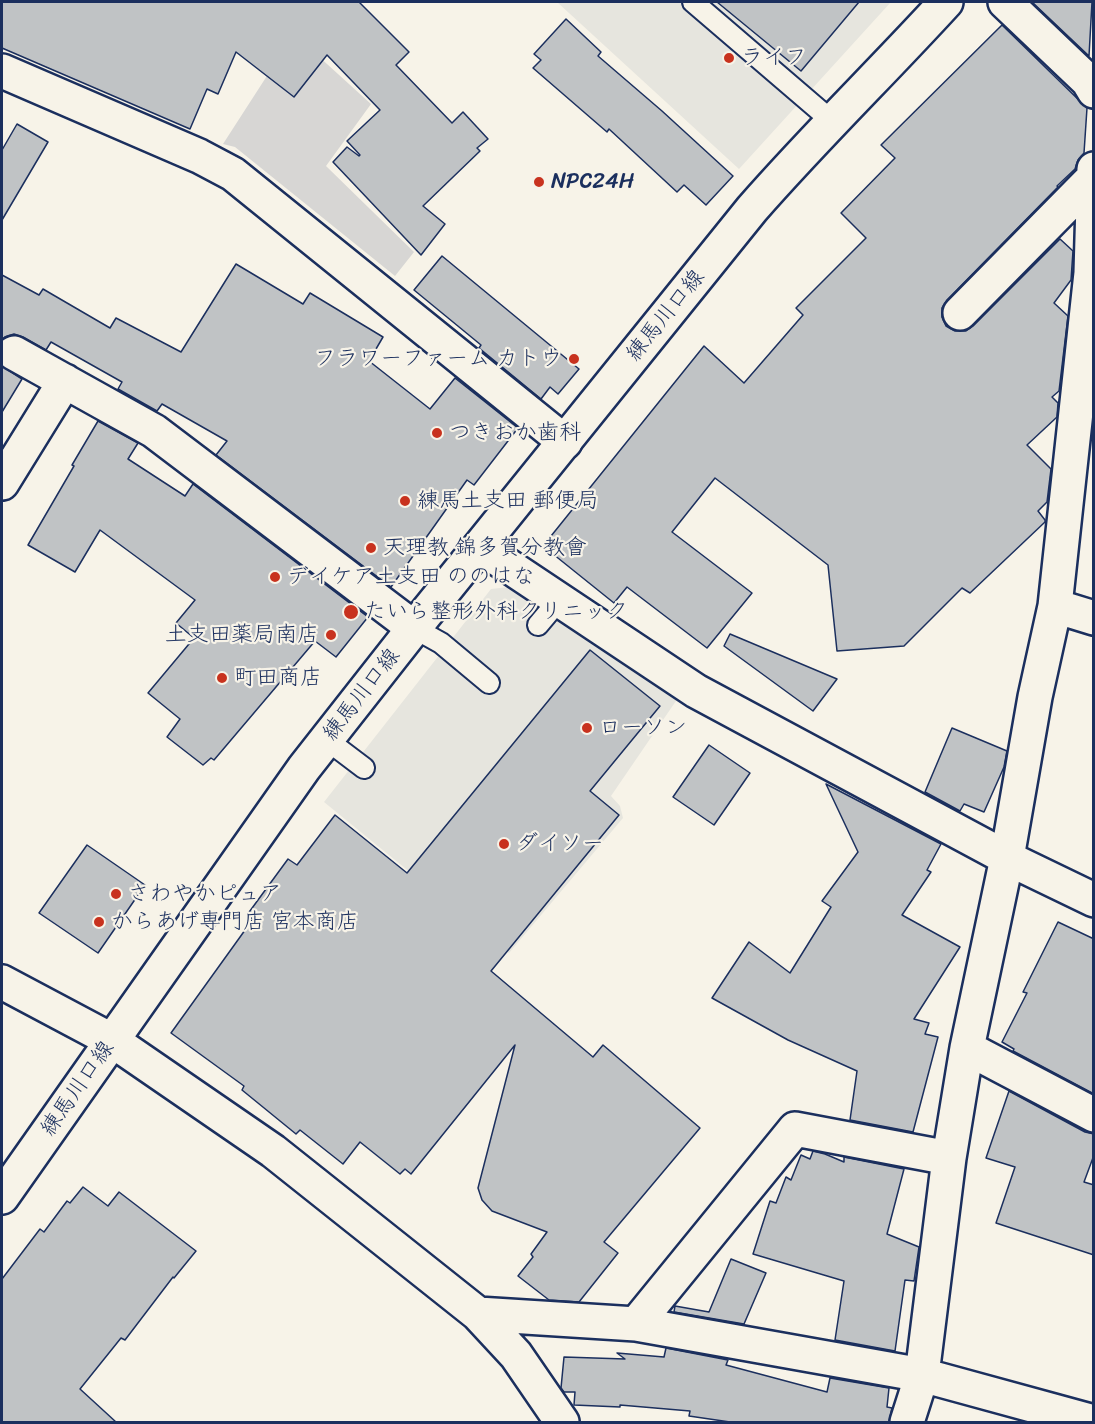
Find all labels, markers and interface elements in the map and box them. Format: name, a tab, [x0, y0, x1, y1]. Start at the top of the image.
place label: ライフ	[741, 45, 807, 71]
marker: ライフ	[722, 51, 736, 65]
place label: NPC24H	[551, 169, 634, 195]
marker: NPC24H	[532, 175, 546, 189]
street label: 練馬川口線	[621, 265, 711, 367]
place label: フラワーファーム カトウ	[314, 346, 562, 372]
marker: フラワーファーム カトウ	[567, 352, 581, 366]
place label: つきおか歯科	[449, 420, 581, 446]
marker: つきおか歯科	[430, 426, 444, 440]
place label: 練馬土支田 郵便局	[417, 488, 599, 514]
marker: 練馬土支田 郵便局	[398, 494, 412, 508]
place label: 天理教 錦多賀分教會	[383, 535, 587, 561]
marker: 天理教 錦多賀分教會	[364, 541, 378, 555]
place label: デイケア土支田 ののはな	[287, 564, 535, 590]
marker: デイケア土支田 ののはな	[268, 570, 282, 584]
place label: たいら整形外科クリニック	[364, 599, 628, 625]
marker: たいら整形外科クリニック	[342, 603, 360, 621]
place label: 土支田薬局南店	[165, 622, 319, 648]
marker: 土支田薬局南店	[324, 628, 338, 642]
street label: 練馬川口線	[318, 644, 406, 746]
place label: 町田商店	[234, 665, 322, 691]
marker: 町田商店	[215, 671, 229, 685]
place label: ローソン	[599, 715, 687, 741]
marker: ローソン	[580, 721, 594, 735]
place label: ダイソー	[516, 831, 604, 857]
marker: ダイソー	[497, 837, 511, 851]
place label: さわやかピュア	[128, 881, 282, 907]
marker: さわやかピュア	[109, 887, 123, 901]
place label: からあげ専門店 宮本商店	[111, 909, 359, 935]
marker: からあげ専門店 宮本商店	[92, 915, 106, 929]
street label: 練馬川口線	[36, 1036, 120, 1142]

